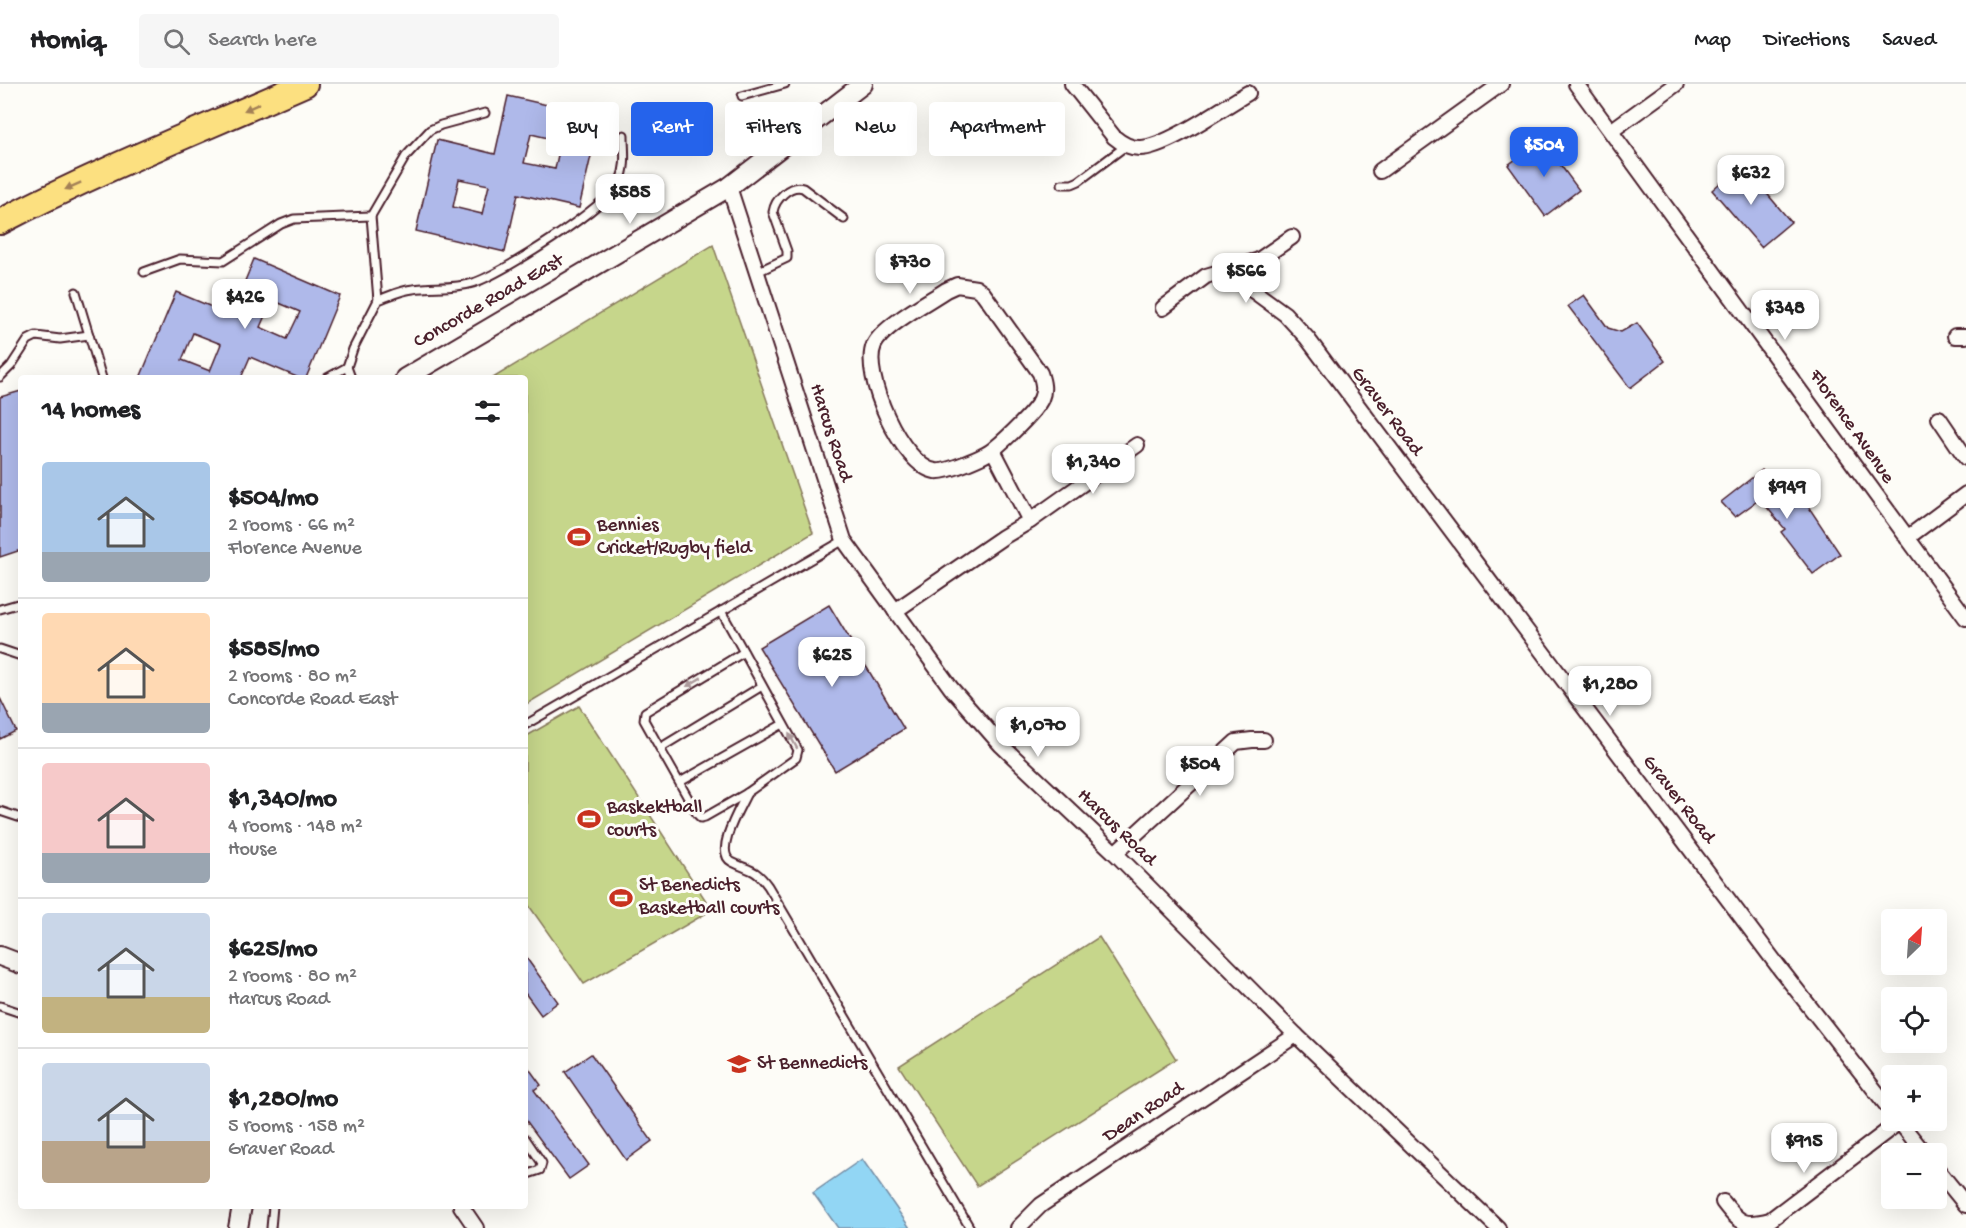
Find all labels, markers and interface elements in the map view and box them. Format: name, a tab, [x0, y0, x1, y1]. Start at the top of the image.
search box	[139, 14, 559, 68]
text: Homiq	[30, 25, 103, 58]
icon: search	[160, 25, 193, 58]
text: Search here	[208, 28, 317, 54]
text: Map	[1694, 29, 1731, 54]
text: Directions	[1764, 29, 1849, 54]
text: Saved	[1882, 29, 1936, 54]
chip: Buy	[546, 102, 619, 156]
chip: Rent	[631, 102, 713, 156]
chip: Filters	[725, 102, 822, 156]
chip: New	[834, 102, 917, 156]
chip: Apartment	[929, 102, 1065, 156]
one-way arrow	[243, 103, 260, 112]
pin: $504	[1508, 127, 1580, 178]
text: $504	[1524, 135, 1564, 158]
pin: $632	[1715, 155, 1787, 206]
text: $632	[1731, 163, 1771, 186]
pin: $585	[594, 174, 666, 225]
one-way arrow	[65, 182, 82, 191]
text: $585	[610, 182, 650, 205]
pin: $730	[874, 244, 946, 295]
street label: Concorde Road East	[410, 249, 570, 354]
text: $730	[889, 252, 931, 275]
pin: $566	[1210, 253, 1282, 304]
text: $566	[1226, 261, 1266, 284]
pin: $426	[209, 279, 281, 330]
text: $426	[226, 287, 264, 310]
pin: $348	[1749, 290, 1821, 341]
text: $348	[1765, 298, 1805, 321]
street label: Graver Road	[1345, 363, 1428, 463]
street label: Florence Avenue	[1803, 365, 1899, 489]
street label: Harcus Road	[803, 381, 857, 487]
icon: filters	[471, 395, 504, 428]
text: 14 homes	[42, 396, 140, 427]
pin: $1,340	[1044, 444, 1142, 495]
text: $1,340	[1066, 452, 1120, 475]
pin: $949	[1751, 469, 1823, 520]
text: $949	[1768, 477, 1806, 500]
text: $504/mo	[228, 484, 319, 515]
icon: home	[90, 486, 162, 558]
text: 2 rooms · 66 m²	[228, 515, 355, 538]
place label: Bennies Cricket/Rugby field	[596, 515, 754, 561]
sports icon: Bennies Cricket/Rugby field	[566, 524, 592, 550]
text: Florence Avenue	[228, 538, 362, 561]
text: $585/mo	[228, 635, 319, 666]
icon: home	[90, 637, 162, 709]
pin: $625	[796, 637, 868, 688]
text: $625	[812, 645, 852, 668]
text: 2 rooms · 80 m²	[228, 666, 357, 689]
pin: $1,280	[1561, 666, 1659, 717]
text: $1,280	[1582, 674, 1638, 697]
one-way arrow	[686, 676, 702, 687]
text: Concorde Road East	[228, 689, 397, 712]
pin: $1,070	[989, 707, 1087, 758]
text: $1,070	[1010, 715, 1066, 738]
one-way arrow	[788, 732, 798, 749]
pin: $504	[1164, 746, 1236, 797]
street label: Graver Road	[1636, 751, 1721, 850]
text: $504	[1180, 754, 1220, 777]
street label: Harcus Road	[1071, 784, 1162, 873]
text: $1,340/mo	[228, 785, 337, 816]
icon: home	[90, 787, 162, 859]
place label: Baskektball courts	[606, 797, 702, 843]
sports icon: Baskektball courts	[576, 806, 602, 832]
text: 4 rooms · 148 m²	[228, 816, 363, 839]
text: House	[228, 839, 277, 862]
place label: St Benedicts Basketball courts	[638, 875, 780, 921]
sports icon: St Benedicts Basketball courts	[608, 885, 634, 911]
north arrow	[1881, 909, 1947, 975]
map controls	[1881, 909, 1947, 1209]
text: $625/mo	[228, 935, 317, 966]
icon: home	[90, 937, 162, 1009]
text: 2 rooms · 80 m²	[228, 966, 357, 989]
button: locate	[1881, 987, 1947, 1053]
text: Harcus Road	[228, 989, 330, 1012]
school or university icon: St Bennedicts	[726, 1051, 752, 1077]
place label: St Bennedicts	[757, 1053, 868, 1076]
button: +	[1881, 1065, 1947, 1131]
street label: Dean Road	[1098, 1076, 1191, 1149]
text: $1,280/mo	[228, 1085, 338, 1116]
icon: home	[90, 1087, 162, 1159]
text: 5 rooms · 158 m²	[228, 1116, 365, 1139]
pin: $915	[1768, 1123, 1840, 1174]
text: $915	[1785, 1131, 1823, 1154]
text: Graver Road	[228, 1139, 333, 1162]
button: −	[1881, 1143, 1947, 1209]

